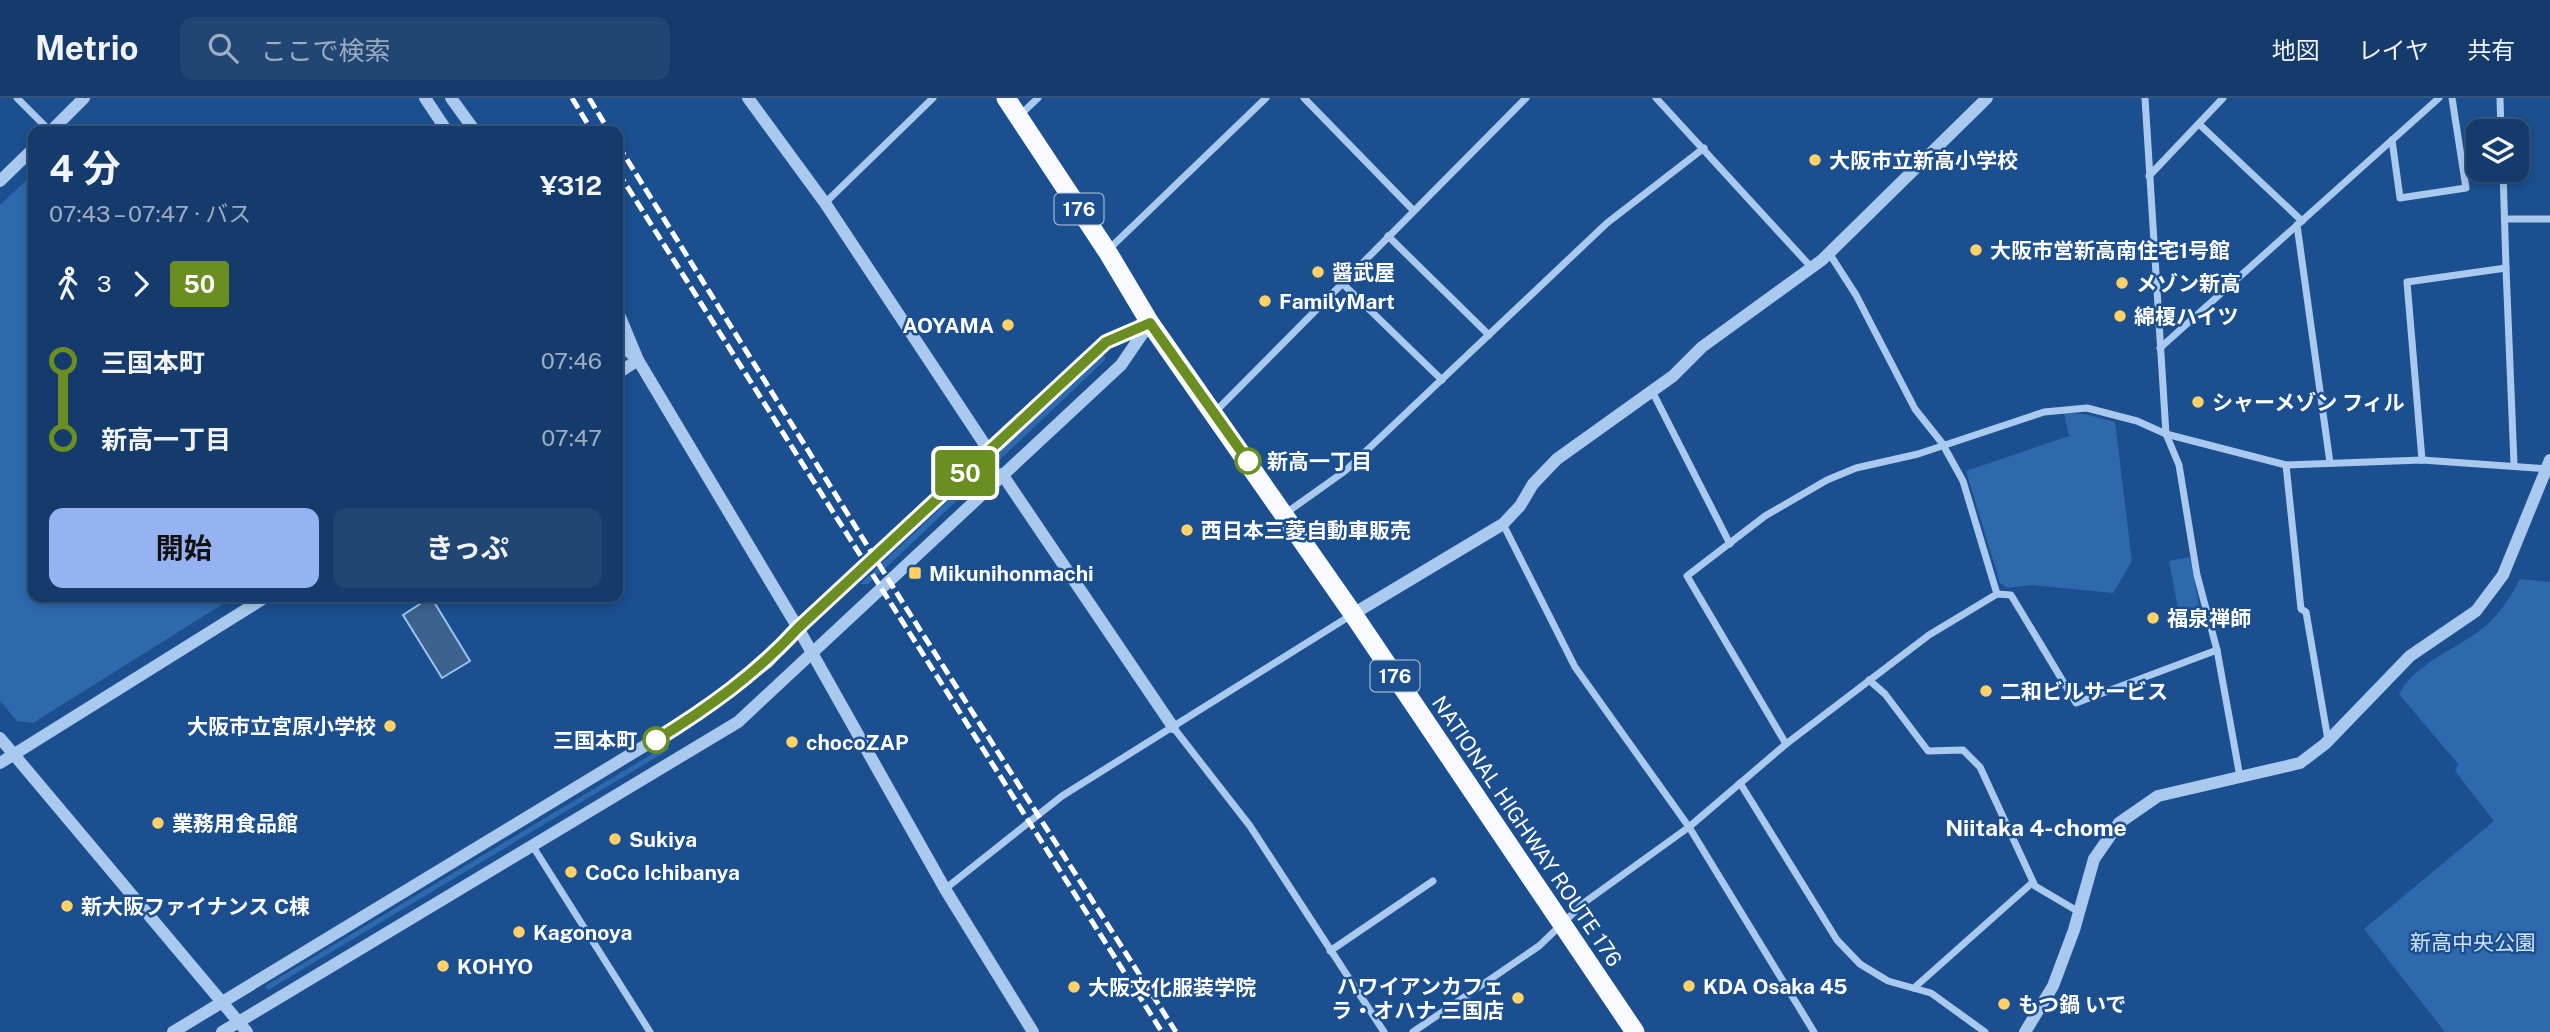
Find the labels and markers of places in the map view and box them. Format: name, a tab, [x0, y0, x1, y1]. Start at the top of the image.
place label: 大阪市立新高小学校	[1829, 148, 2018, 173]
marker: 大阪市立新高小学校	[1807, 152, 1823, 168]
place label: 大阪市営新高南住宅1号館	[1990, 238, 2230, 263]
marker: 大阪市営新高南住宅1号館	[1968, 242, 1984, 258]
place label: 醤武屋	[1332, 260, 1395, 285]
marker: 醤武屋	[1310, 264, 1326, 280]
place label: メゾン新高	[2136, 271, 2241, 296]
marker: メゾン新高	[2114, 275, 2130, 291]
place label: FamilyMart	[1279, 289, 1395, 314]
marker: FamilyMart	[1257, 293, 1273, 309]
place label: 綿榎ハイツ	[2134, 304, 2239, 329]
marker: 綿榎ハイツ	[2112, 308, 2128, 324]
place label: AOYAMA	[903, 313, 994, 338]
marker: AOYAMA	[1000, 317, 1016, 333]
place label: シャーメゾン フィル	[2212, 390, 2404, 415]
marker: シャーメゾン フィル	[2190, 394, 2206, 410]
marker: 新高一丁目	[1235, 448, 1261, 474]
place label: 新高一丁目	[1267, 449, 1372, 474]
place label: 西日本三菱自動車販売	[1201, 518, 1411, 543]
marker: 西日本三菱自動車販売	[1179, 522, 1195, 538]
place label: Mikunihonmachi	[929, 561, 1094, 586]
marker: Mikunihonmachi	[907, 565, 923, 581]
place label: 福泉禅師	[2167, 606, 2251, 631]
marker: 福泉禅師	[2145, 610, 2161, 626]
place label: 二和ビルサービス	[2000, 679, 2168, 704]
marker: 二和ビルサービス	[1978, 683, 1994, 699]
place label: 大阪市立宮原小学校	[187, 714, 376, 739]
marker: 大阪市立宮原小学校	[382, 718, 398, 734]
marker: 三国本町	[643, 727, 669, 753]
place label: 三国本町	[553, 728, 637, 753]
place label: chocoZAP	[806, 730, 909, 755]
marker: chocoZAP	[784, 734, 800, 750]
place label: 業務用食品館	[172, 811, 298, 836]
marker: 業務用食品館	[150, 815, 166, 831]
place label: Sukiya	[629, 827, 697, 852]
marker: Sukiya	[607, 831, 623, 847]
place label: CoCo Ichibanya	[585, 860, 740, 885]
marker: CoCo Ichibanya	[563, 864, 579, 880]
place label: 新大阪ファイナンス C棟	[81, 894, 310, 919]
marker: 新大阪ファイナンス C棟	[59, 898, 75, 914]
place label: Kagonoya	[533, 920, 632, 945]
marker: Kagonoya	[511, 924, 527, 940]
place label: KOHYO	[457, 954, 533, 979]
marker: KOHYO	[435, 958, 451, 974]
place label: ハワイアンカフェ ラ・オハナ 三国店	[1331, 974, 1504, 1023]
place label: KDA Osaka 45	[1703, 974, 1847, 999]
place label: 大阪文化服装学院	[1088, 975, 1256, 1000]
marker: KDA Osaka 45	[1681, 978, 1697, 994]
marker: 大阪文化服装学院	[1066, 979, 1082, 995]
marker: ハワイアンカフェ ラ・オハナ 三国店	[1510, 990, 1526, 1006]
place label: もつ鍋 いで	[2018, 992, 2126, 1017]
marker: もつ鍋 いで	[1996, 996, 2012, 1012]

